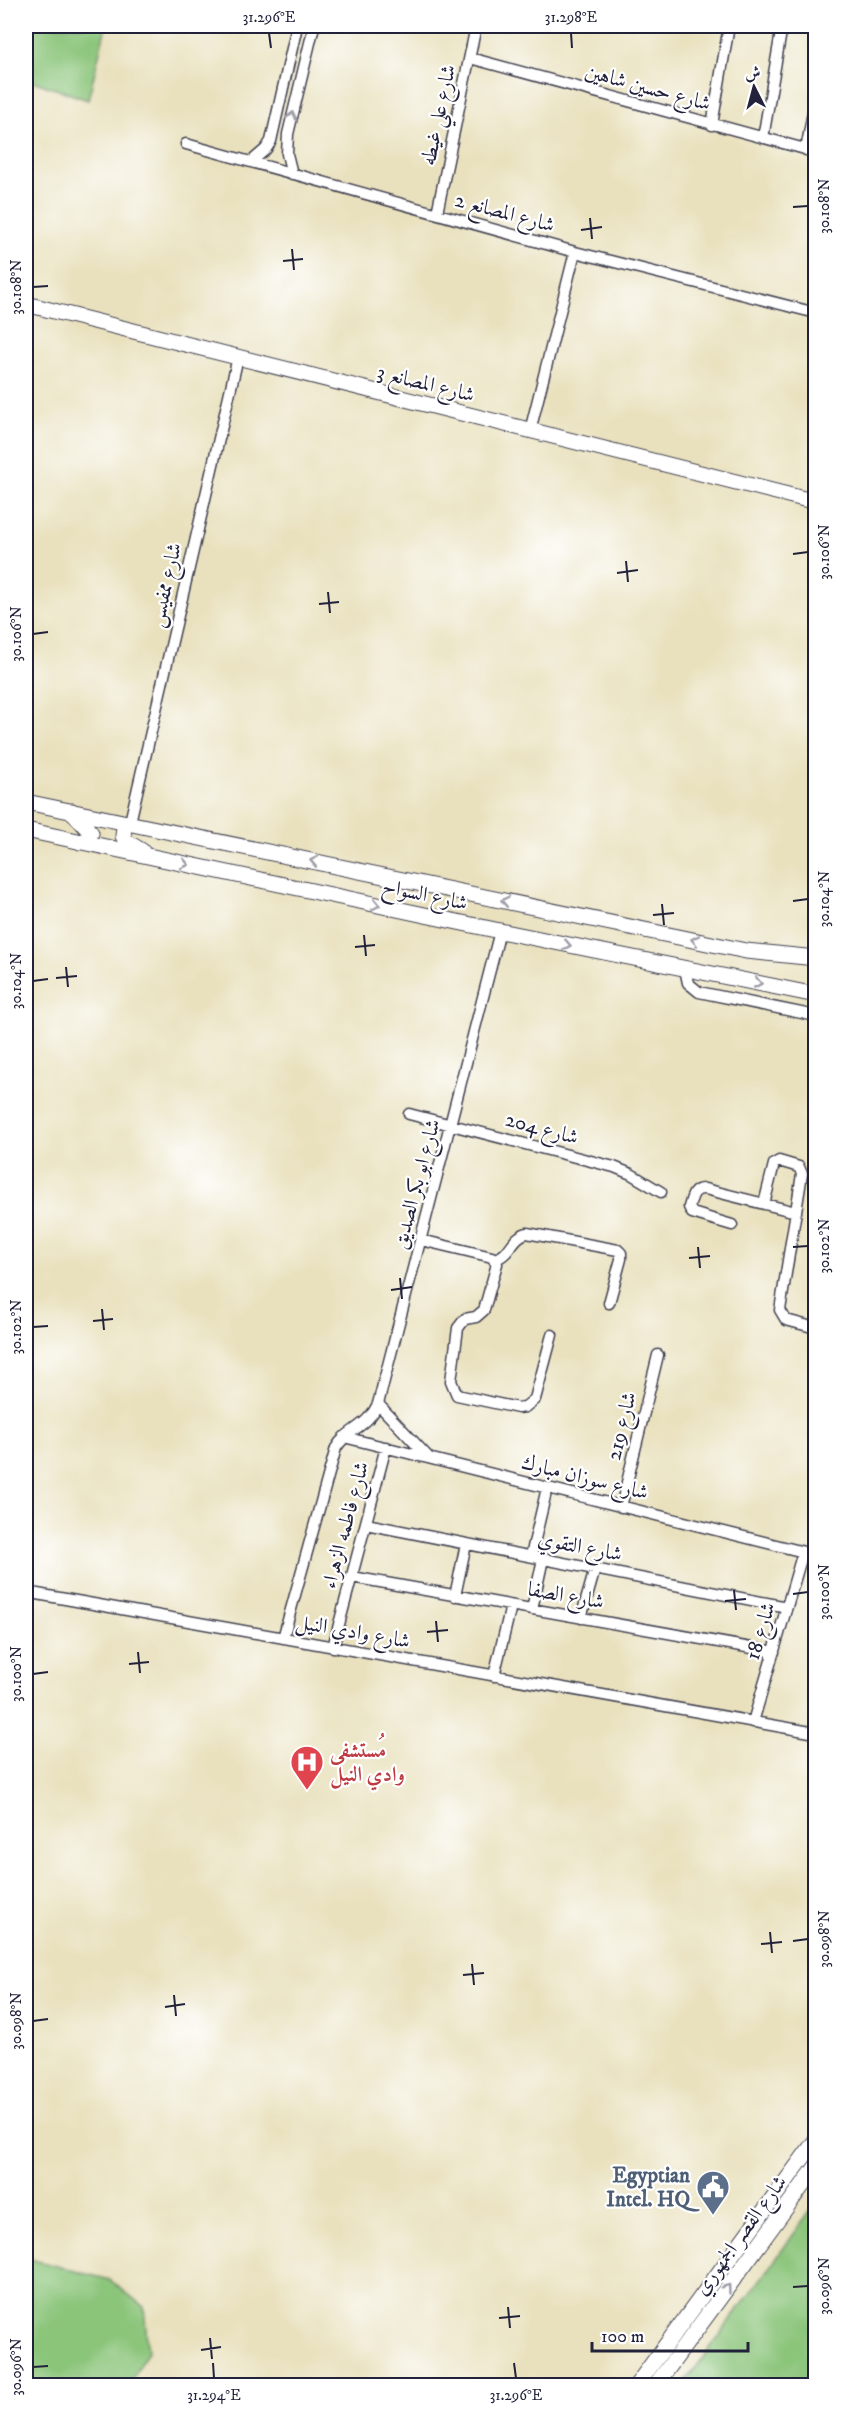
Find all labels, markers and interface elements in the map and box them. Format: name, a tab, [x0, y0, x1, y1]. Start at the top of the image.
text: 31.296°E	[243, 8, 296, 27]
text: 31.298°E	[545, 8, 598, 27]
north arrow	[724, 57, 784, 117]
street label: شارع حسين شاهين	[581, 59, 714, 121]
street label: شارع علي غيطه	[416, 62, 468, 169]
text: ش	[744, 62, 761, 84]
one-way arrow	[285, 111, 298, 121]
text: 30.108°N	[815, 178, 834, 234]
street label: شارع المصانع 2	[451, 187, 557, 244]
text: 30.108°N	[7, 259, 26, 315]
street label: شارع المصانع 3	[373, 359, 477, 413]
text: 30.106°N	[815, 524, 834, 580]
street label: شارع ممفيس	[144, 540, 192, 631]
text: 30.106°N	[7, 606, 26, 662]
one-way arrow	[309, 855, 319, 868]
one-way arrow	[180, 857, 190, 870]
text: 30.104°N	[815, 871, 834, 927]
street label: شارع السواح	[379, 873, 470, 922]
one-way arrow	[500, 895, 510, 908]
one-way arrow	[371, 898, 381, 911]
one-way arrow	[691, 935, 701, 948]
one-way arrow	[562, 938, 572, 951]
text: 30.104°N	[7, 953, 26, 1009]
one-way arrow	[753, 976, 763, 989]
street label: شارع 204	[501, 1107, 581, 1155]
street label: شارع ابو بكر الصديق	[387, 1116, 451, 1253]
text: 30.102°N	[815, 1218, 834, 1274]
text: 30.102°N	[7, 1299, 26, 1355]
street label: شارع 219	[601, 1389, 647, 1464]
street label: شارع سوزان مبارك	[518, 1450, 651, 1510]
street label: شارع فاطمه الزهراء	[317, 1459, 379, 1593]
street label: شارع التقوي	[535, 1526, 624, 1572]
text: 30.100°N	[815, 1564, 834, 1620]
street label: شارع الصفا	[525, 1576, 606, 1619]
street label: شارع 18	[740, 1599, 786, 1665]
street label: شارع وادي النيل	[293, 1609, 412, 1659]
text: 30.100°N	[7, 1646, 26, 1702]
place label: مُستشفى وادي النيل	[329, 1732, 405, 1791]
hospital icon: مُستشفى وادي النيل	[289, 1744, 325, 1791]
text: 30.098°N	[815, 1910, 834, 1968]
text: 30.098°N	[7, 1992, 26, 2050]
place label: Egyptian Intel. HQ	[606, 2163, 700, 2213]
public building icon: Egyptian Intel. HQ	[695, 2169, 731, 2216]
street label: شارع القصر الجمهوري	[689, 2171, 796, 2303]
text: 30.096°N	[815, 2257, 834, 2315]
one-way arrow	[720, 2283, 731, 2294]
scale bar	[592, 2315, 748, 2353]
text: 100 m	[601, 2326, 644, 2348]
text: 30.096°N	[7, 2338, 26, 2396]
text: 31.294°E	[187, 2386, 241, 2405]
text: 31.296°E	[490, 2386, 543, 2405]

